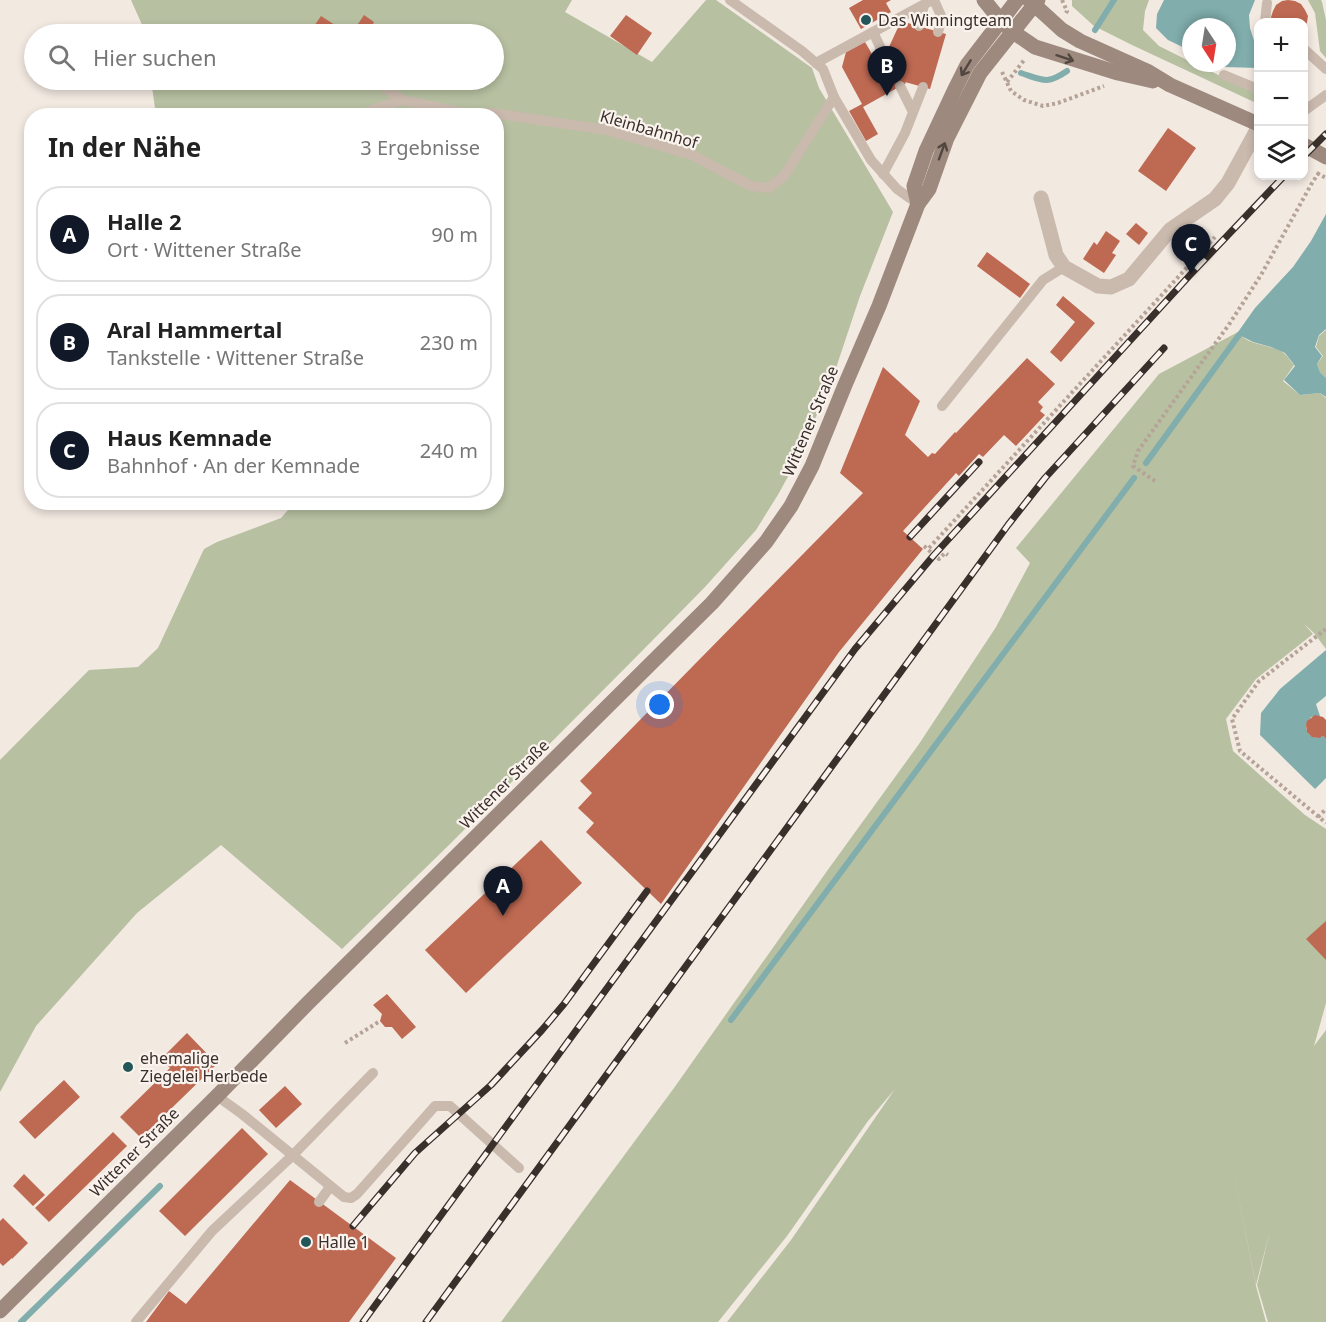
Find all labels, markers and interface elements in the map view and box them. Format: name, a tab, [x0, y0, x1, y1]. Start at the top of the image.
place label: Das Winningteam	[878, 9, 1012, 31]
marker: Das Winningteam	[859, 13, 873, 27]
north arrow	[1182, 18, 1236, 72]
map controls	[1254, 18, 1308, 180]
button: +	[1254, 18, 1308, 72]
search box	[24, 24, 504, 90]
icon: search	[45, 41, 78, 74]
text: Hier suchen	[93, 42, 217, 72]
pin: B	[868, 46, 906, 96]
one-way arrow	[1055, 53, 1074, 64]
one-way arrow	[960, 59, 972, 76]
button: −	[1254, 72, 1308, 126]
street label: Kleinbahnhof	[598, 105, 702, 154]
button: layers	[1254, 126, 1308, 180]
text: In der Nähe	[48, 129, 201, 165]
text: 3 Ergebnisse	[360, 134, 480, 161]
one-way arrow	[938, 142, 949, 161]
text: Halle 2	[107, 206, 182, 236]
text: A	[63, 221, 76, 248]
text: 90 m	[431, 221, 478, 248]
pin: C	[1172, 224, 1210, 274]
text: Ort · Wittener Straße	[107, 236, 302, 263]
text: Aral Hammertal	[107, 314, 282, 344]
text: B	[63, 329, 76, 356]
text: 230 m	[420, 329, 478, 356]
text: Tankstelle · Wittener Straße	[107, 344, 364, 371]
street label: Wittener Straße	[777, 362, 843, 480]
text: Haus Kemnade	[107, 422, 272, 452]
text: C	[63, 437, 76, 464]
text: 240 m	[420, 437, 478, 464]
text: Bahnhof · An der Kemnade	[107, 452, 360, 479]
your location	[645, 690, 674, 719]
street label: Wittener Straße	[454, 734, 554, 834]
pin: A	[484, 866, 522, 916]
place label: ehemalige Ziegelei Herbede	[140, 1047, 268, 1087]
marker: ehemalige Ziegelei Herbede	[121, 1060, 135, 1074]
street label: Wittener Straße	[84, 1102, 184, 1202]
place label: Halle 1	[318, 1231, 369, 1253]
marker: Halle 1	[299, 1235, 313, 1249]

